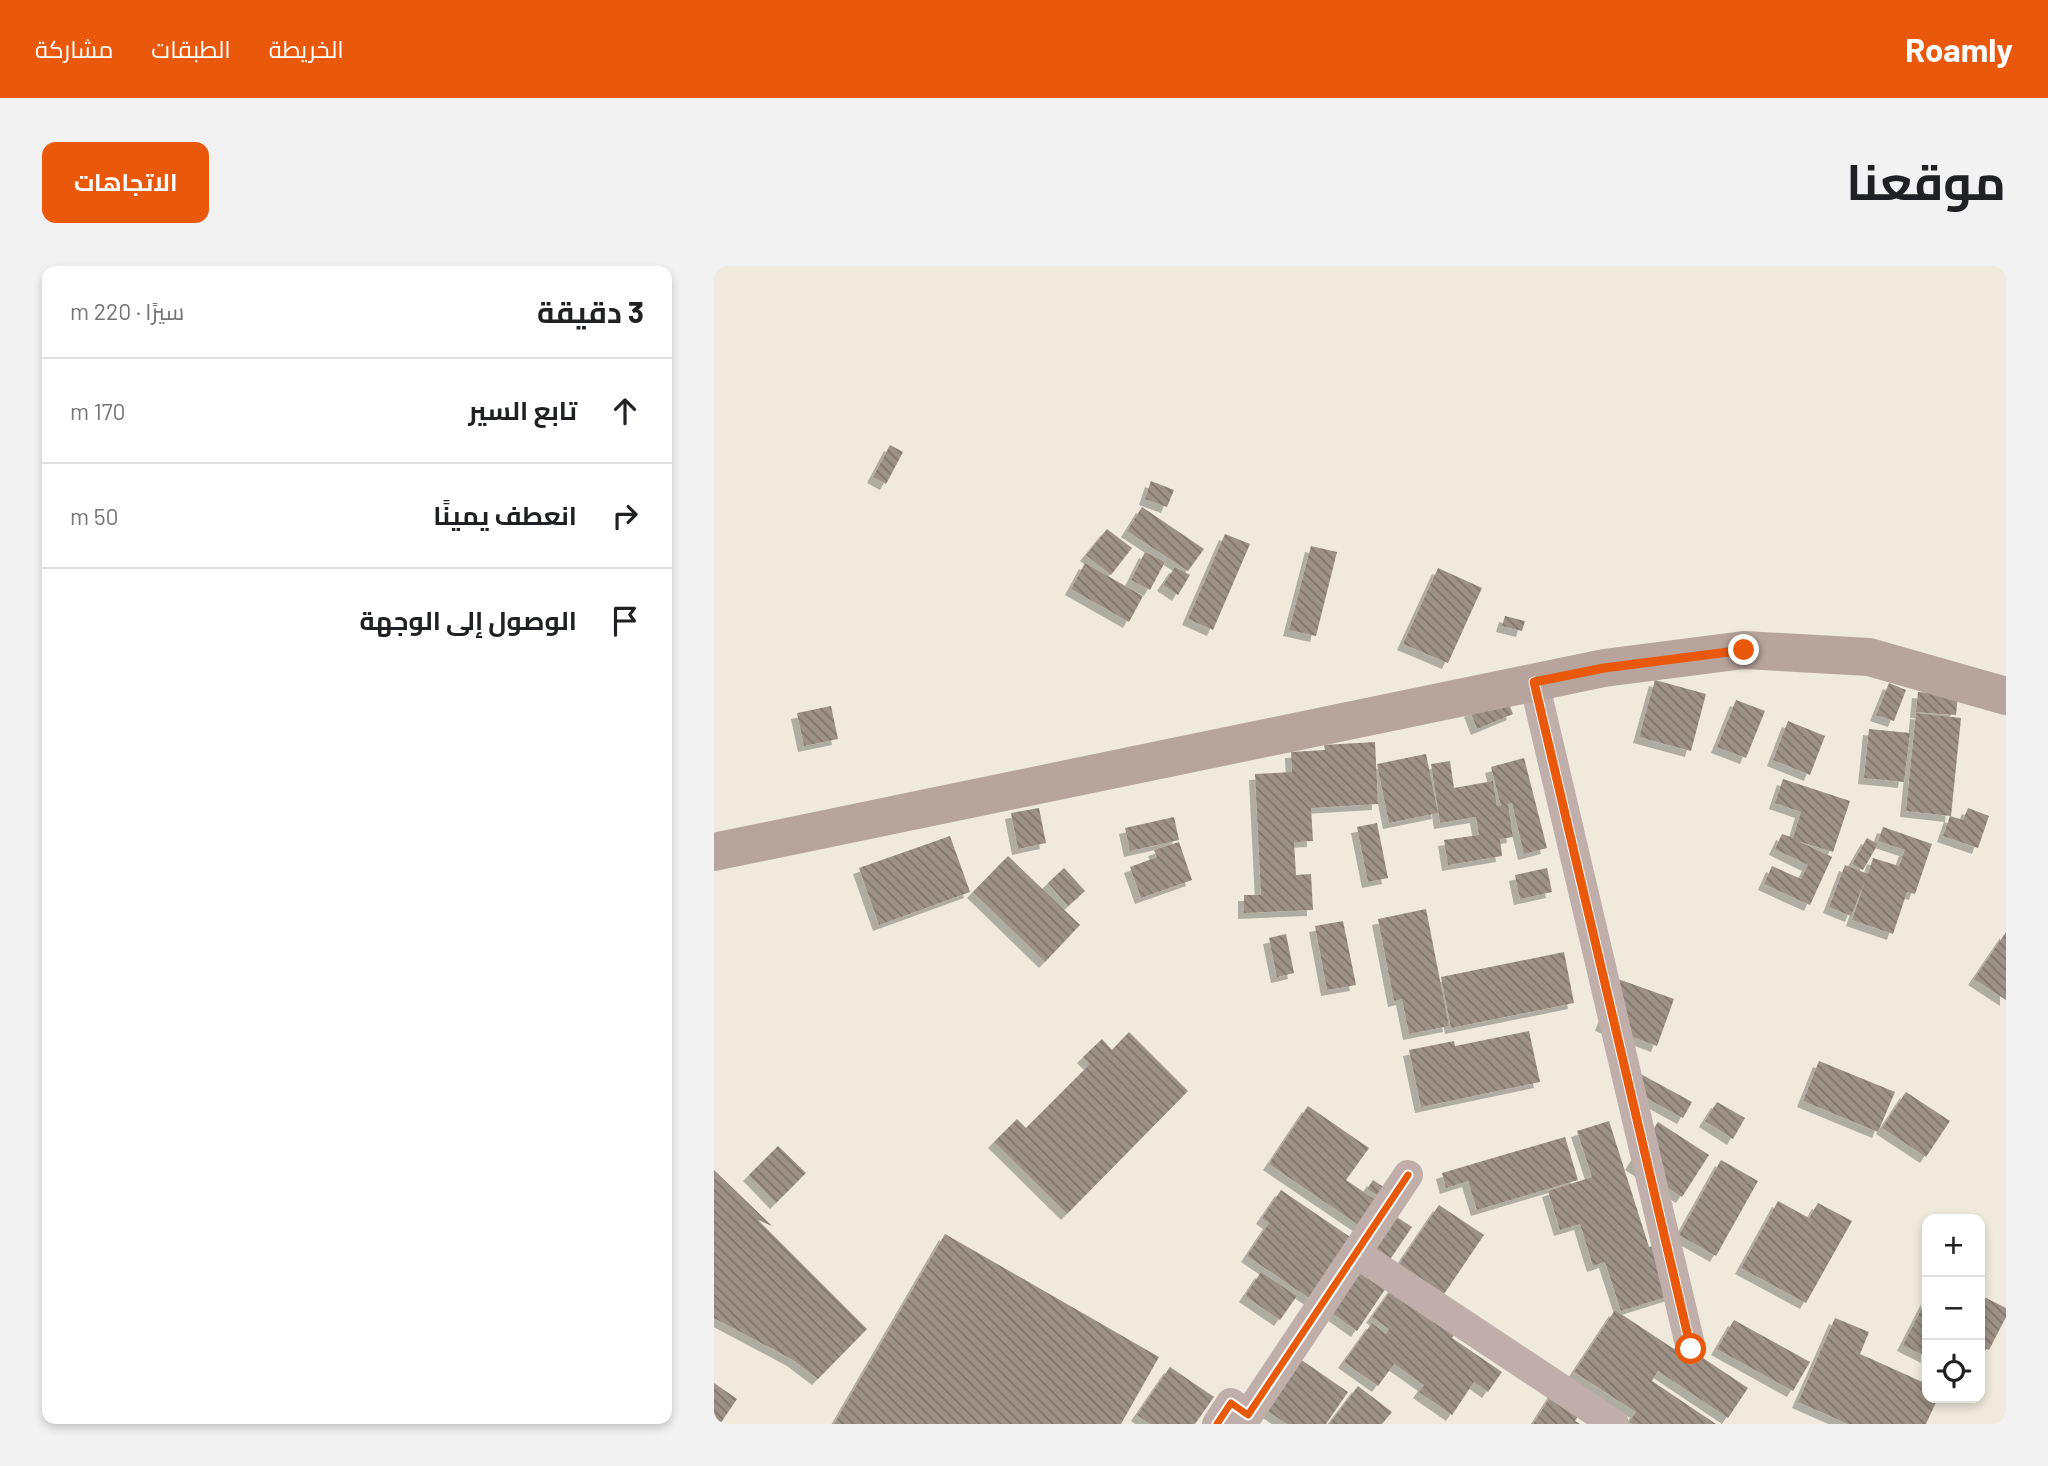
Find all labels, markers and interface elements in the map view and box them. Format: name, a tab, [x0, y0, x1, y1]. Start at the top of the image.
text: Roamly	[1905, 29, 2013, 69]
text: مشاركة	[35, 34, 113, 63]
text: الطبقات	[151, 34, 231, 63]
text: الخريطة	[269, 34, 344, 63]
button: الاتجاهات	[42, 142, 209, 223]
text: موقعنا	[1846, 151, 2006, 210]
text: 3 دقيقة	[537, 293, 644, 329]
text: سيرًا · 220 m	[70, 297, 184, 325]
icon: ahead	[606, 392, 644, 430]
text: تابع السير	[468, 394, 577, 425]
text: 170 m	[70, 397, 126, 425]
icon: right	[606, 497, 644, 535]
text: انعطف يمينًا	[433, 499, 577, 530]
text: 50 m	[70, 502, 118, 530]
icon: arrive	[606, 602, 644, 640]
text: الوصول إلى الوجهة	[359, 604, 577, 635]
route end	[1728, 634, 1759, 665]
map controls	[1922, 1214, 1985, 1403]
button: +	[1922, 1214, 1985, 1277]
button: −	[1922, 1277, 1985, 1340]
route start	[1675, 1333, 1706, 1364]
button: locate	[1922, 1340, 1985, 1403]

